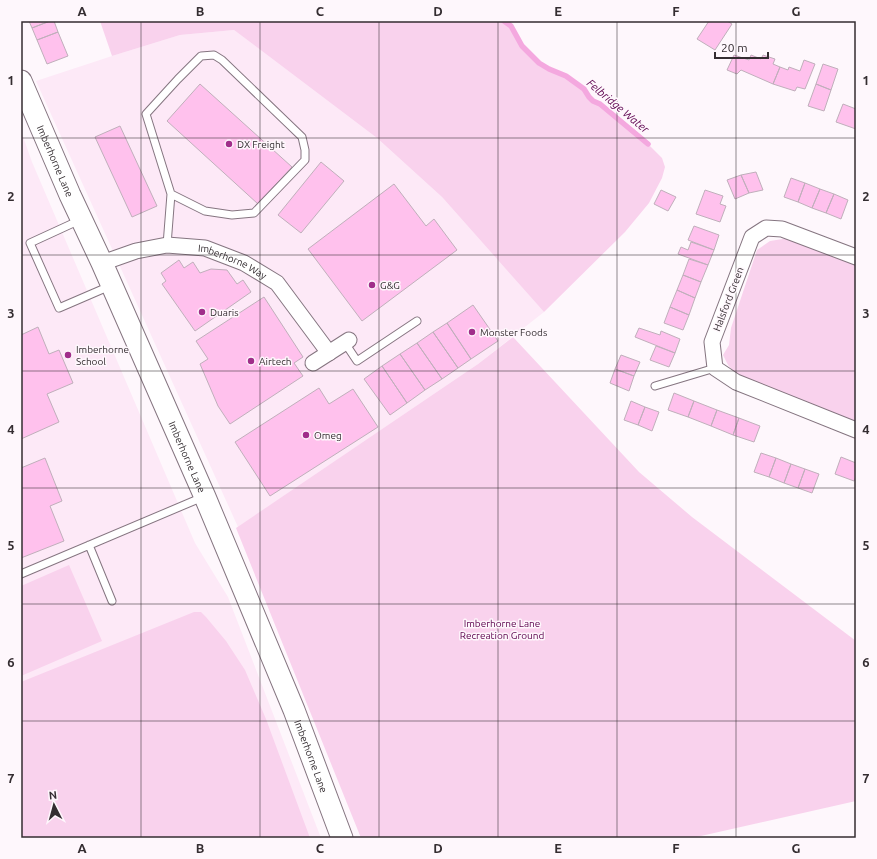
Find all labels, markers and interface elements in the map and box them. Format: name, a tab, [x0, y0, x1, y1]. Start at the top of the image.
text: A	[77, 4, 87, 18]
text: B	[196, 4, 205, 18]
text: C	[316, 4, 325, 18]
text: D	[433, 4, 443, 18]
text: E	[554, 4, 562, 18]
text: F	[672, 4, 680, 18]
text: G	[792, 4, 801, 18]
scale bar	[715, 34, 768, 60]
text: 20 m	[721, 41, 748, 54]
text: 1	[7, 73, 15, 87]
text: 1	[862, 73, 870, 87]
water label: Felbridge Water	[585, 77, 652, 136]
street label: Imberhorne Lane	[35, 124, 75, 199]
marker: DX Freight	[224, 139, 234, 149]
place label: DX Freight	[237, 139, 285, 150]
text: 2	[7, 189, 15, 203]
text: 2	[862, 189, 870, 203]
street label: Imberhorne Way	[198, 242, 269, 282]
street label: Halsford Green	[711, 266, 746, 333]
marker: G&G	[367, 280, 377, 290]
place label: G&G	[380, 280, 400, 291]
text: 3	[7, 306, 15, 320]
text: 3	[862, 306, 870, 320]
marker: Duaris	[197, 307, 207, 317]
place label: Duaris	[210, 307, 238, 318]
marker: Monster Foods	[467, 327, 477, 337]
place label: Monster Foods	[480, 327, 547, 338]
place label: Imberhorne School	[76, 344, 129, 367]
marker: Imberhorne School	[63, 350, 73, 360]
marker: Airtech	[246, 356, 256, 366]
place label: Airtech	[259, 356, 292, 367]
street label: Imberhorne Lane	[166, 420, 207, 494]
text: 4	[7, 422, 15, 436]
text: 4	[862, 422, 870, 436]
marker: Omeg	[301, 430, 311, 440]
place label: Omeg	[314, 430, 342, 441]
text: 5	[7, 538, 15, 552]
text: 5	[862, 538, 870, 552]
park label: Imberhorne Lane Recreation Ground	[460, 618, 544, 641]
text: 6	[7, 655, 15, 669]
text: 6	[862, 655, 870, 669]
street label: Imberhorne Lane	[292, 718, 329, 794]
text: 7	[7, 771, 15, 785]
text: 7	[862, 771, 870, 785]
north arrow	[34, 785, 74, 825]
text: N	[48, 789, 58, 801]
text: A	[77, 841, 87, 855]
text: B	[196, 841, 205, 855]
text: C	[316, 841, 325, 855]
text: D	[433, 841, 443, 855]
text: E	[554, 841, 562, 855]
text: F	[672, 841, 680, 855]
text: G	[792, 841, 801, 855]

